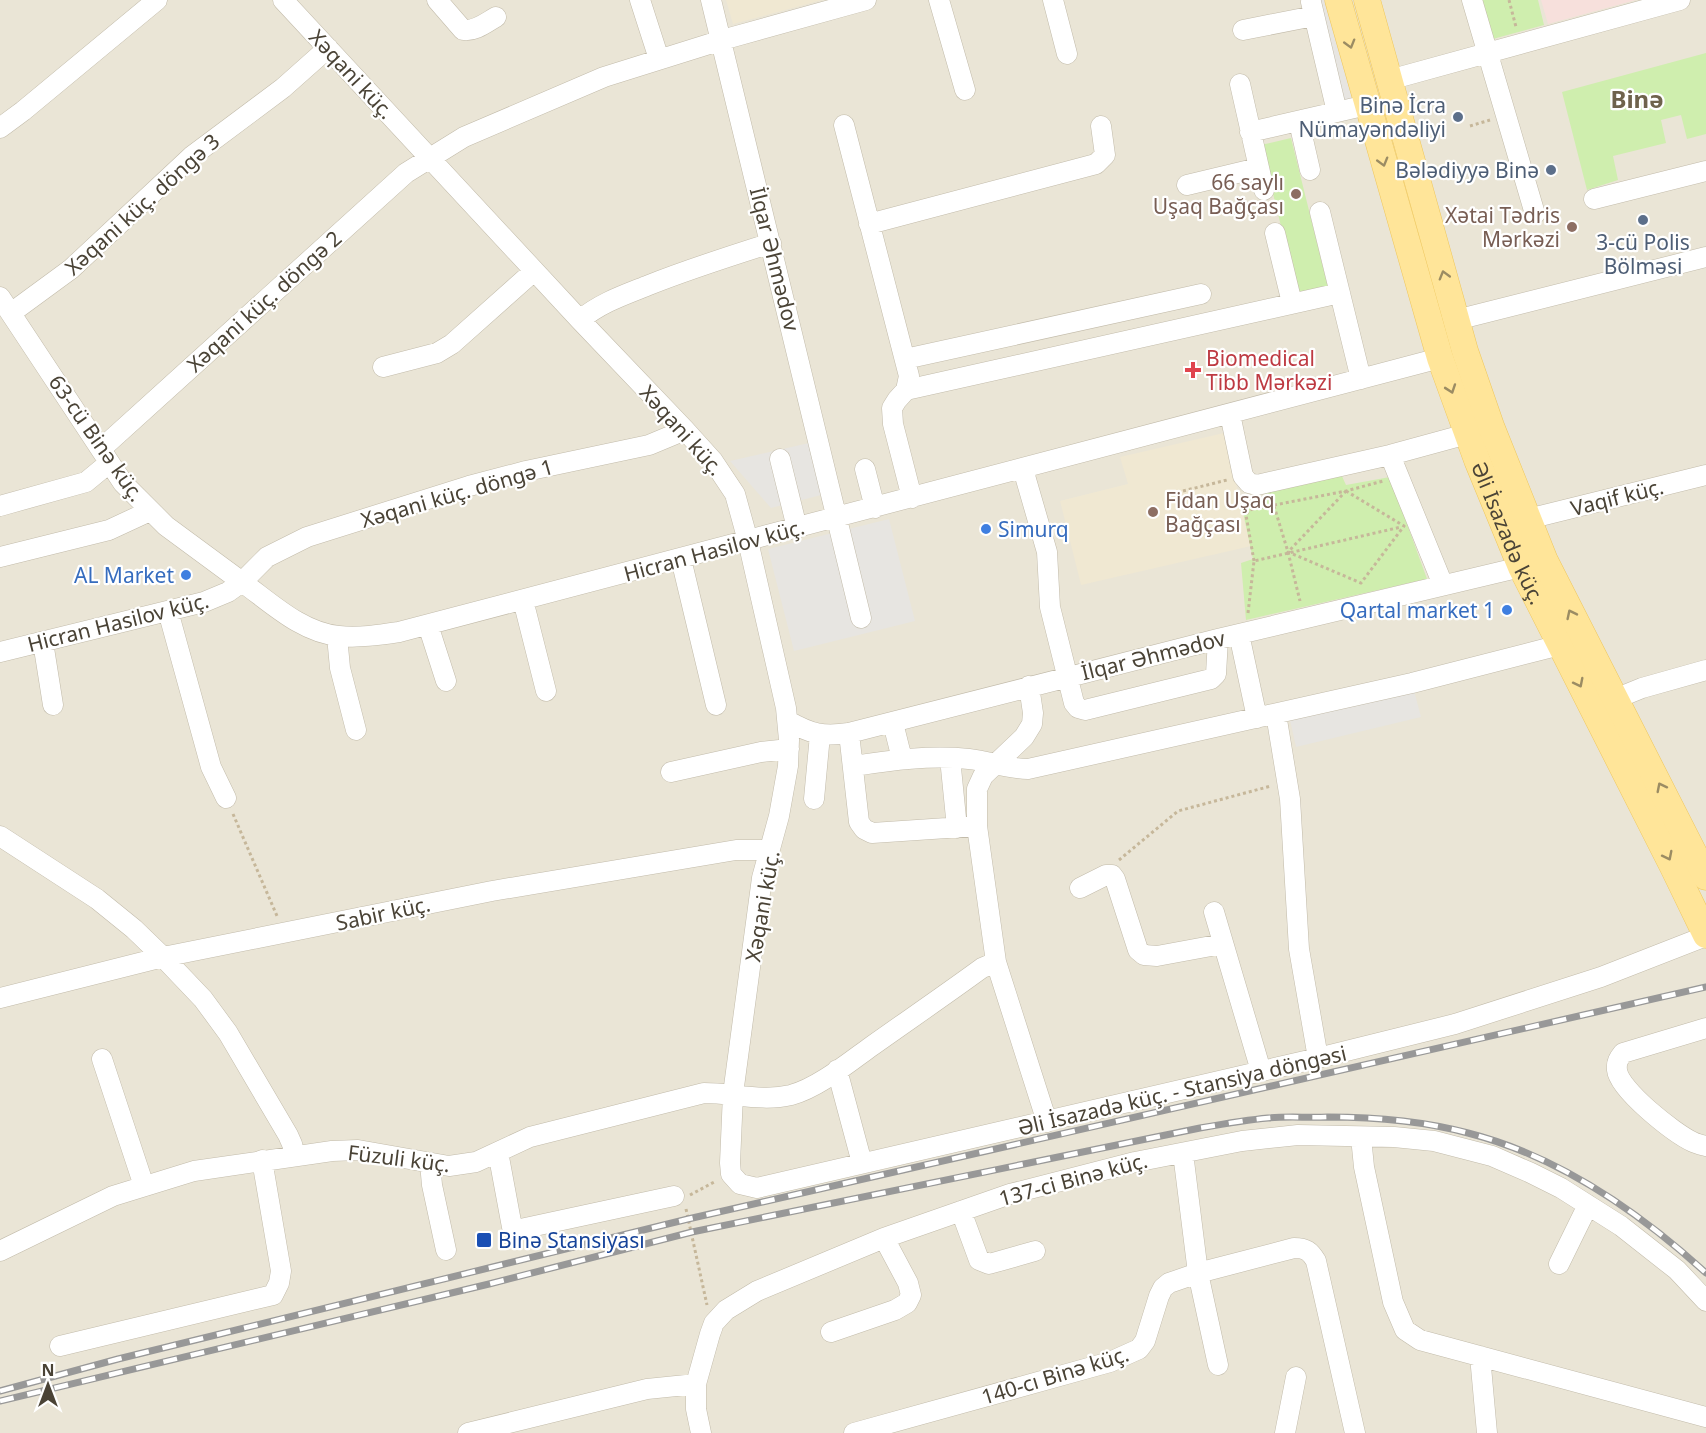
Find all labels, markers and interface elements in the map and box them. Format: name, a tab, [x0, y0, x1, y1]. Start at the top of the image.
street label: Xəqani küç.	[303, 23, 401, 125]
one-way arrow	[1343, 38, 1355, 48]
district label: Binə	[1610, 82, 1664, 115]
place label: Binǝ İcra Nümayəndəliyi	[1298, 91, 1446, 143]
marker: Binǝ İcra Nümayəndəliyi	[1451, 110, 1465, 124]
street label: Xəqani küç. döngə 3	[59, 127, 225, 281]
one-way arrow	[1376, 156, 1389, 166]
place label: Bələdiyyə Binə	[1395, 156, 1539, 184]
marker: Bələdiyyə Binə	[1544, 163, 1558, 177]
place label: 66 saylı Uşaq Bağçası	[1153, 168, 1284, 220]
street label: İlqar Əhmədov	[744, 184, 806, 334]
marker: 66 saylı Uşaq Bağçası	[1289, 187, 1303, 201]
place label: Xətai Tədris Mərkəzi	[1445, 201, 1560, 253]
marker: 3-cü Polis Bölməsi	[1636, 213, 1650, 227]
marker: Xətai Tədris Mərkəzi	[1565, 220, 1579, 234]
street label: Xəqani küç. döngə 2	[181, 224, 347, 378]
place label: 3-cü Polis Bölməsi	[1596, 228, 1690, 280]
one-way arrow	[1439, 270, 1451, 281]
place label: Biomedical Tibb Mərkəzi	[1206, 344, 1332, 396]
marker: Biomedical Tibb Mərkəzi	[1184, 361, 1202, 379]
street label: 63-cü Binə küç.	[43, 369, 151, 507]
street label: Xəqani küç.	[634, 379, 730, 481]
one-way arrow	[1443, 383, 1456, 394]
street label: Xəqani küç. döngə 1	[358, 452, 556, 534]
street label: Əli İsazadə küç.	[1465, 457, 1552, 609]
street label: Vaqif küç.	[1568, 472, 1666, 522]
place label: Fidan Uşaq Bağçası	[1165, 486, 1275, 538]
marker: Fidan Uşaq Bağçası	[1146, 505, 1160, 519]
street label: Hicran Hasilov küç.	[621, 512, 807, 588]
place label: Simurq	[998, 515, 1069, 543]
marker: Simurq	[979, 522, 993, 536]
place label: AL Market	[74, 561, 174, 589]
marker: AL Market	[179, 568, 193, 582]
street label: Hicran Hasilov küç.	[24, 586, 212, 658]
place label: Qartal market 1	[1340, 596, 1495, 624]
marker: Qartal market 1	[1500, 603, 1514, 617]
one-way arrow	[1567, 609, 1579, 620]
street label: İlqar Əhmədov	[1078, 624, 1228, 686]
one-way arrow	[1571, 676, 1583, 687]
one-way arrow	[1656, 783, 1668, 794]
street label: Xəqani küç.	[738, 848, 786, 964]
one-way arrow	[1661, 850, 1672, 860]
street label: Sabir küç.	[333, 889, 433, 937]
street label: Əli İsazadə küç. - Stansiya döngəsi	[1015, 1039, 1349, 1141]
street label: Füzuli küç.	[346, 1138, 452, 1178]
street label: 137-ci Binə küç.	[995, 1146, 1151, 1212]
place label: Binǝ Stansiyası	[498, 1226, 645, 1254]
marker: Binǝ Stansiyası	[475, 1231, 493, 1249]
street label: 140-cı Binə küç.	[978, 1339, 1132, 1411]
north arrow	[18, 1355, 78, 1415]
text: N	[41, 1359, 55, 1381]

